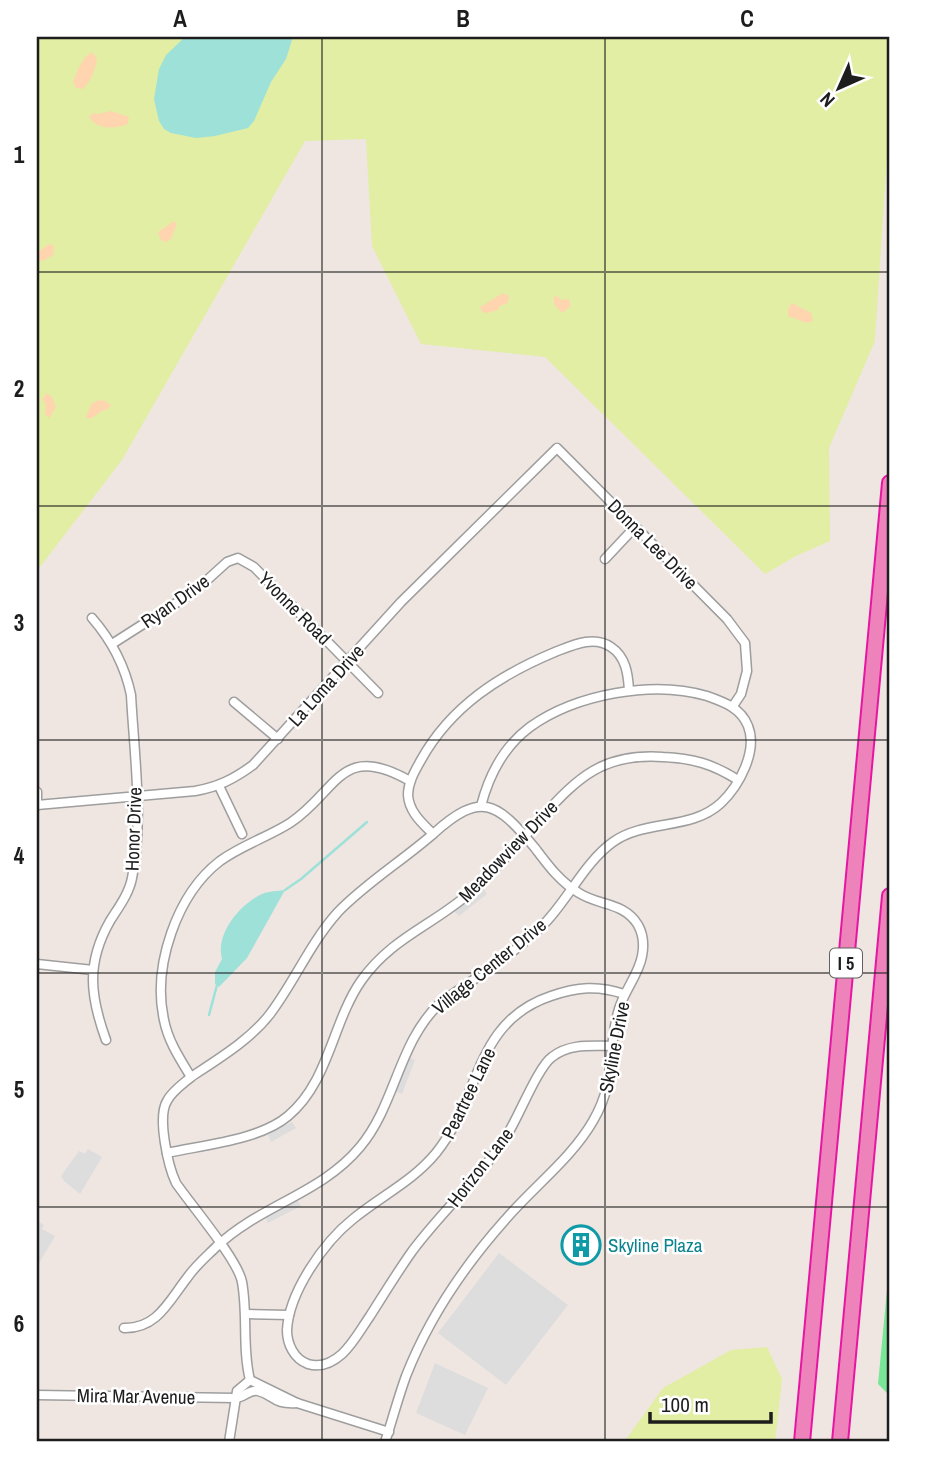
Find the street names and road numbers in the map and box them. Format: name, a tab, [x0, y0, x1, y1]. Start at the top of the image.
street label: Donna Lee Drive	[602, 493, 704, 595]
street label: Yvonne Road	[253, 566, 337, 650]
street label: Ryan Drive	[136, 568, 214, 634]
street label: La Loma Drive	[282, 638, 370, 732]
street label: Honor Drive	[119, 787, 147, 871]
street label: Meadowview Drive	[453, 794, 563, 908]
street label: Village Center Drive	[426, 912, 552, 1020]
road number: I 5	[830, 948, 862, 978]
street label: Skyline Drive	[592, 999, 636, 1095]
street label: Peartree Lane	[435, 1043, 501, 1143]
street label: Horizon Lane	[441, 1122, 519, 1212]
street label: Mira Mar Avenue	[77, 1382, 195, 1410]

